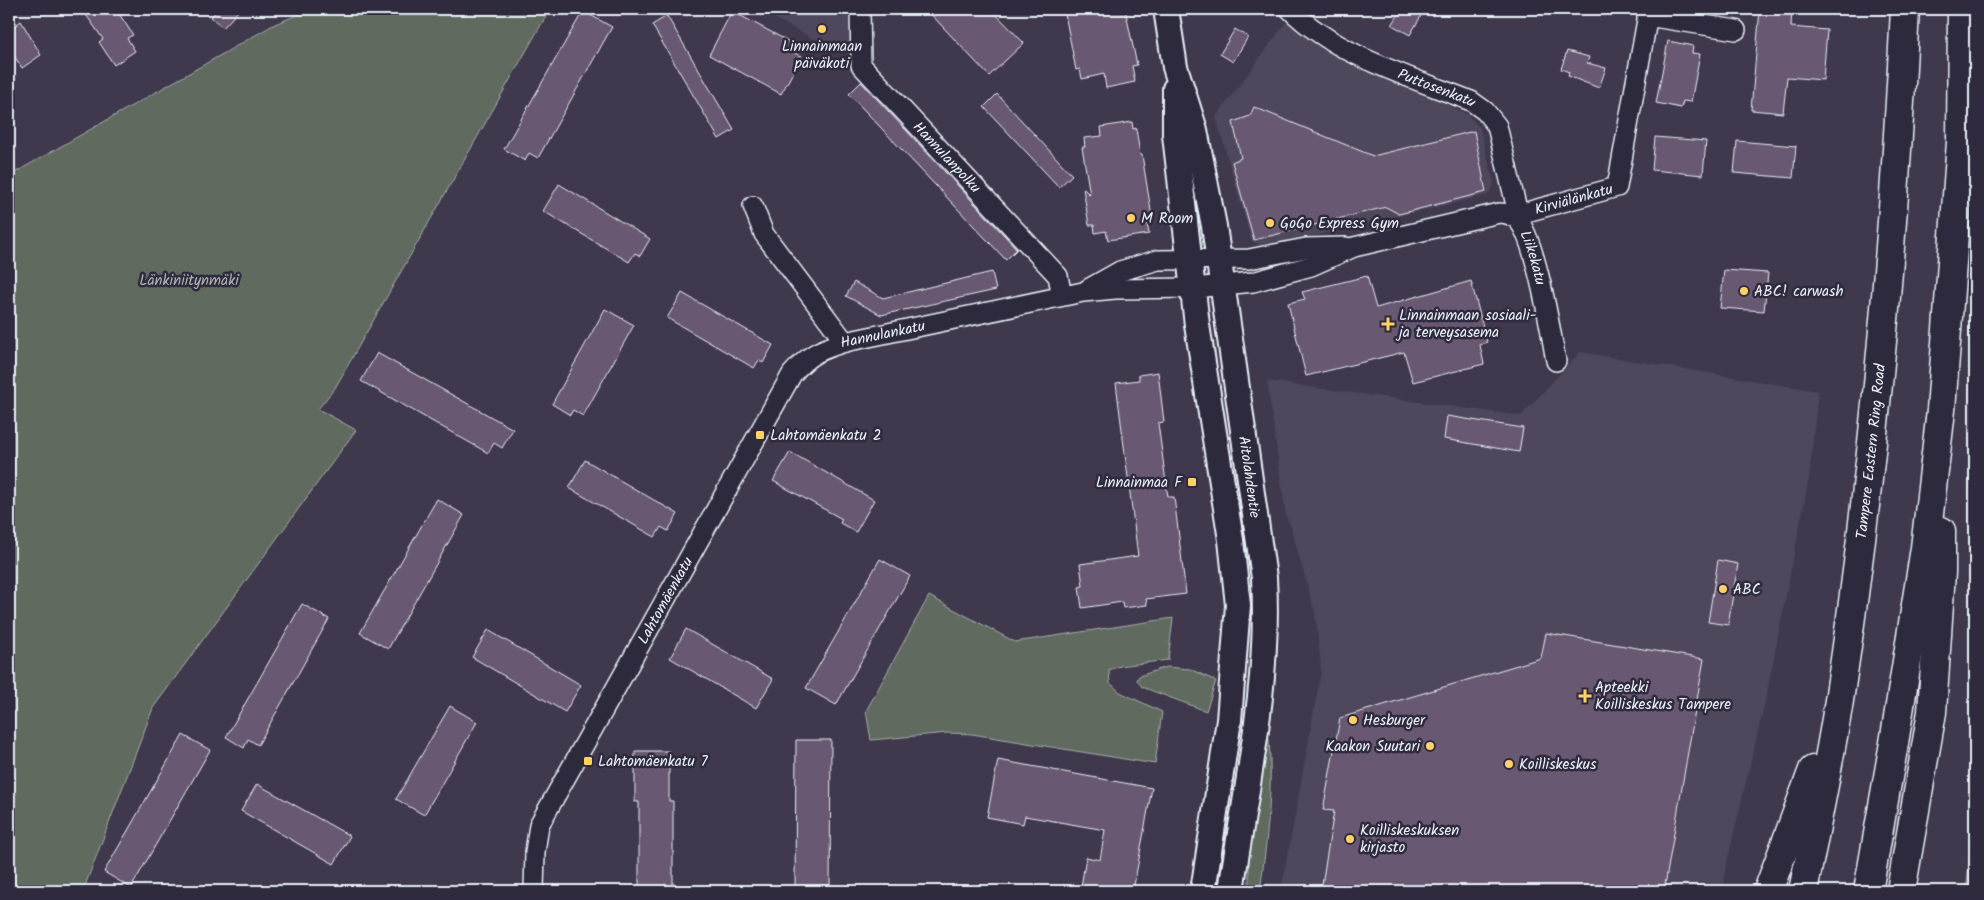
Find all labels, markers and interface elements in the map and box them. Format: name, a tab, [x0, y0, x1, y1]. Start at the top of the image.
marker: Linnainmaan päiväkoti	[816, 23, 828, 35]
place label: Linnainmaan päiväkoti	[782, 35, 862, 76]
street label: Puttosenkatu	[1394, 63, 1481, 114]
street label: Hannulanpolku	[906, 116, 986, 199]
street label: Kirviälänkatu	[1532, 178, 1616, 222]
place label: M Room	[1141, 207, 1193, 231]
marker: M Room	[1125, 212, 1137, 224]
place label: GoGo Express Gym	[1280, 212, 1399, 236]
marker: GoGo Express Gym	[1264, 217, 1276, 229]
street label: Liikekatu	[1513, 227, 1552, 288]
park label: Länkiniitynmäki	[139, 269, 240, 293]
place label: ABC! carwash	[1754, 280, 1843, 304]
marker: ABC! carwash	[1738, 285, 1750, 297]
place label: Linnainmaan sosiaali- ja terveysasema	[1395, 304, 1537, 345]
street label: Hannulankatu	[838, 314, 928, 356]
marker: Linnainmaan sosiaali- ja terveysasema	[1381, 317, 1395, 331]
street label: Tampere Eastern Ring Road	[1850, 362, 1893, 541]
place label: Lahtomäenkatu 2	[770, 424, 881, 448]
marker: Lahtomäenkatu 2	[754, 429, 766, 441]
street label: Aitolahdentie	[1231, 434, 1266, 520]
place label: Linnainmaa F	[1096, 471, 1183, 495]
marker: Linnainmaa F	[1186, 476, 1198, 488]
street label: Lahtomäenkatu	[632, 553, 700, 649]
place label: ABC	[1733, 578, 1761, 602]
marker: ABC	[1717, 583, 1729, 595]
place label: Apteekki Koilliskeskus Tampere	[1595, 676, 1731, 717]
marker: Apteekki Koilliskeskus Tampere	[1579, 690, 1591, 702]
place label: Hesburger	[1363, 709, 1426, 733]
marker: Hesburger	[1347, 714, 1359, 726]
place label: Kaakon Suutari	[1325, 735, 1421, 759]
marker: Kaakon Suutari	[1424, 740, 1436, 752]
place label: Lahtomäenkatu 7	[598, 750, 709, 774]
place label: Koilliskeskus	[1519, 753, 1597, 777]
marker: Lahtomäenkatu 7	[582, 755, 594, 767]
marker: Koilliskeskus	[1503, 758, 1515, 770]
place label: Koilliskeskuksen kirjasto	[1360, 819, 1459, 860]
marker: Koilliskeskuksen kirjasto	[1344, 833, 1356, 845]

